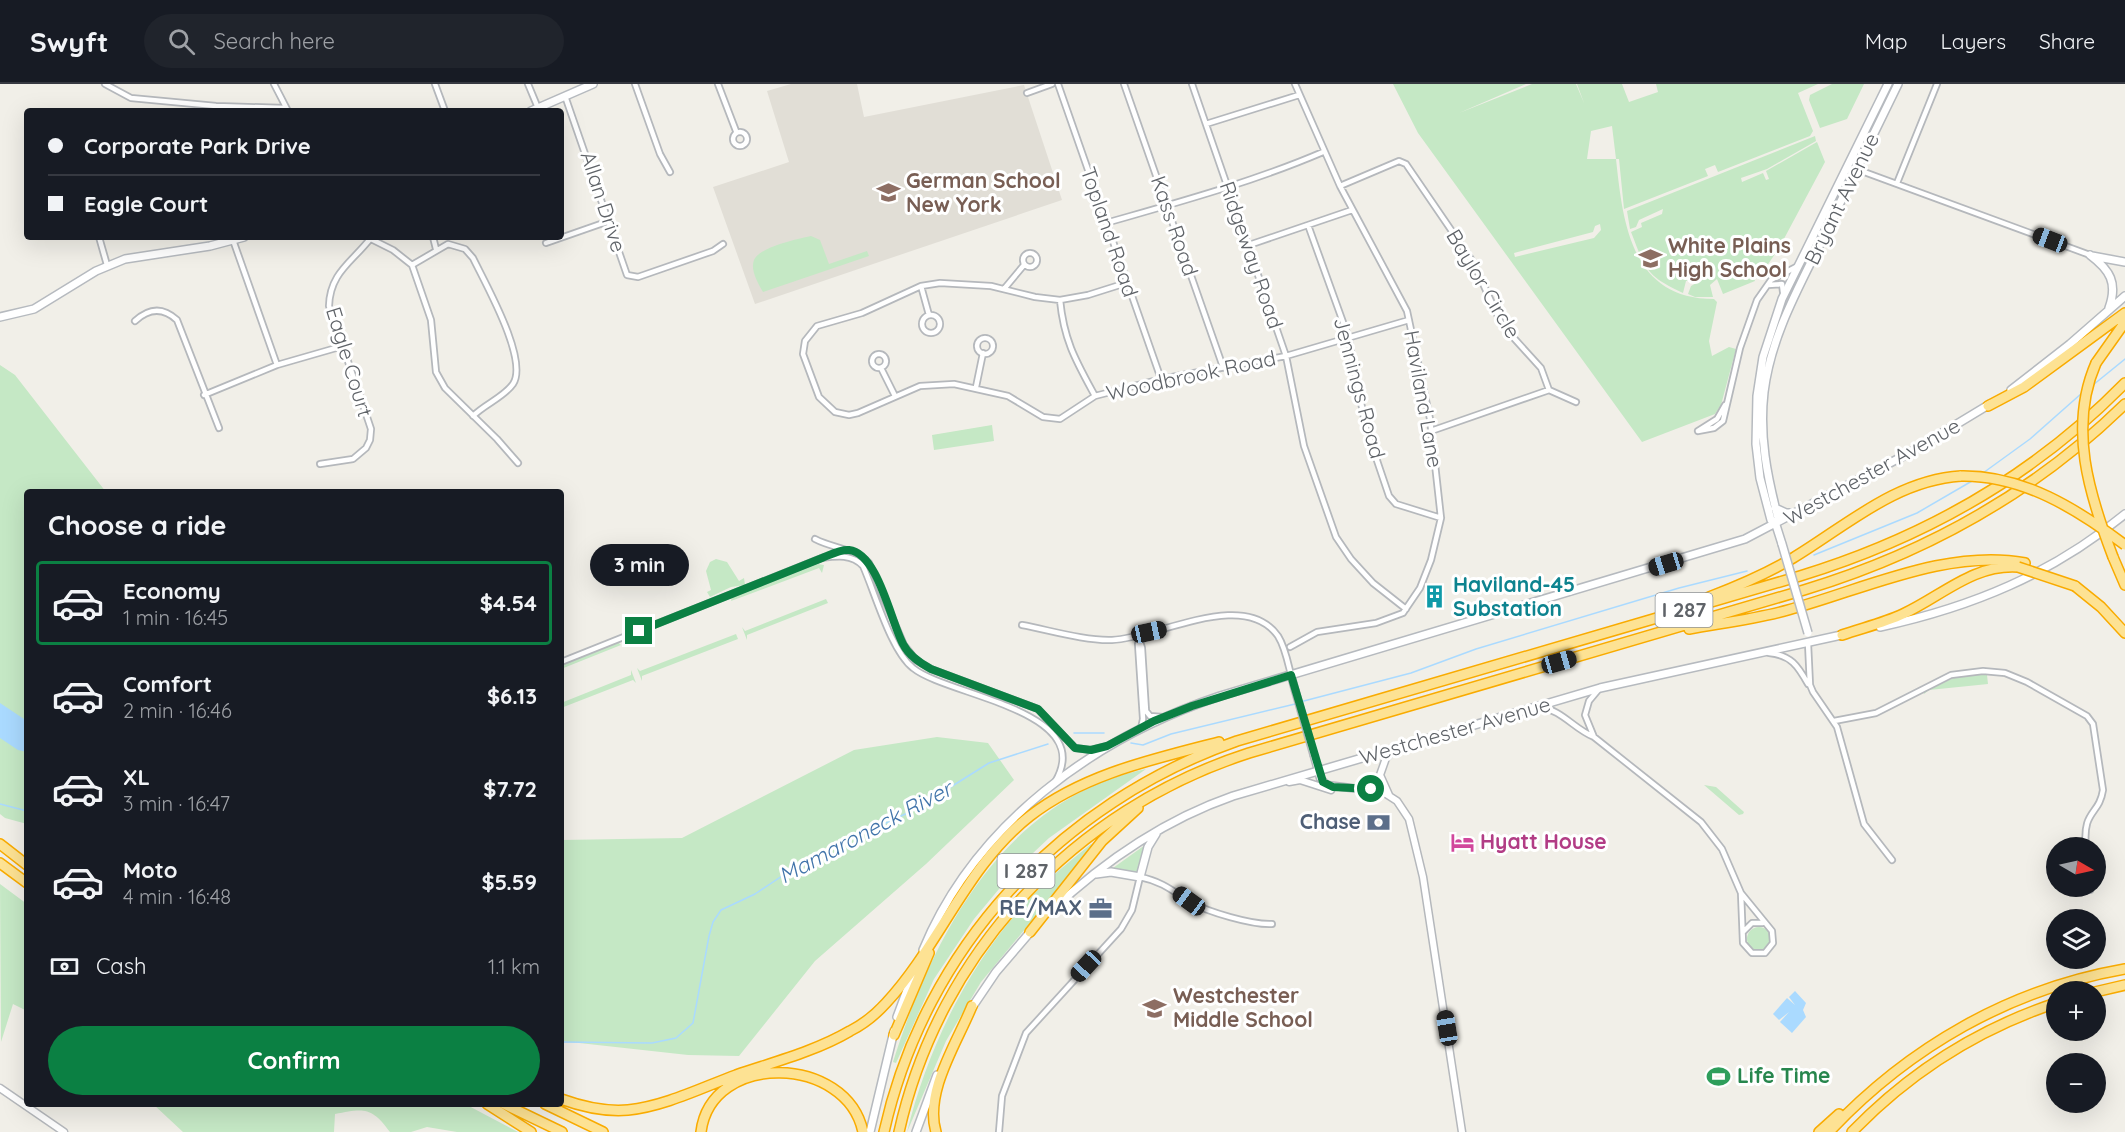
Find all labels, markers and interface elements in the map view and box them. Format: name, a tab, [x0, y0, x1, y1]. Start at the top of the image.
search box	[144, 14, 564, 68]
text: Swyft	[30, 24, 108, 59]
icon: search	[165, 25, 198, 58]
text: Search here	[213, 27, 335, 55]
text: Map	[1865, 28, 1908, 54]
text: Layers	[1941, 28, 2006, 54]
text: Share	[2039, 28, 2095, 54]
street label: Bryant Avenue	[1798, 128, 1884, 269]
text: Corporate Park Drive	[84, 132, 311, 160]
street label: Allan Drive	[575, 148, 632, 255]
street label: Topland Road	[1076, 163, 1144, 300]
place label: German School New York	[906, 167, 1061, 217]
street label: Kass Road	[1146, 172, 1204, 279]
street label: Ridgeway Road	[1215, 178, 1289, 332]
school or university icon: German School New York	[875, 180, 901, 206]
text: Eagle Court	[84, 190, 208, 218]
street label: Baylor Circle	[1441, 224, 1527, 343]
car	[2030, 225, 2070, 255]
place label: White Plains High School	[1668, 232, 1791, 282]
school or university icon: White Plains High School	[1637, 245, 1663, 271]
street label: Eagle Court	[321, 304, 379, 420]
street label: Jennings Road	[1329, 314, 1391, 461]
street label: Haviland Lane	[1399, 328, 1449, 470]
street label: Woodbrook Road	[1104, 344, 1278, 406]
street label: Westchester Avenue	[1779, 412, 1964, 530]
text: Choose a ride	[48, 508, 226, 542]
callout: 3 min	[590, 544, 688, 586]
car	[1646, 550, 1686, 578]
text: 3 min	[614, 552, 665, 577]
place label: Haviland-45 Substation	[1453, 571, 1575, 621]
icon: car	[51, 576, 105, 630]
text: Economy	[123, 577, 221, 605]
building icon: Haviland-45 Substation	[1422, 584, 1448, 610]
text: $4.54	[480, 589, 537, 617]
road number: I 287	[1656, 593, 1712, 627]
text: 1 min · 16:45	[123, 605, 228, 630]
route end	[625, 617, 652, 644]
car	[1130, 619, 1168, 645]
car	[1539, 648, 1579, 676]
icon: car	[51, 669, 105, 723]
text: Comfort	[123, 670, 212, 698]
text: $6.13	[487, 682, 537, 710]
street label: Westchester Avenue	[1356, 690, 1553, 770]
text: 2 min · 16:46	[123, 698, 232, 723]
icon: car	[51, 762, 105, 816]
text: XL	[123, 763, 150, 791]
water label: Mamaroneck River	[773, 773, 959, 890]
text: $7.72	[483, 775, 537, 803]
route start	[1357, 775, 1384, 802]
text: 3 min · 16:47	[123, 791, 230, 816]
place label: Chase	[1300, 808, 1361, 834]
bank icon: Chase	[1366, 809, 1392, 835]
place label: Hyatt House	[1480, 828, 1607, 854]
hotel icon: Hyatt House	[1449, 829, 1475, 855]
north arrow	[2046, 837, 2106, 897]
map controls	[2046, 837, 2106, 1113]
road number: I 287	[998, 854, 1054, 888]
icon: car	[51, 855, 105, 909]
text: Moto	[123, 856, 177, 884]
text: $5.59	[481, 868, 537, 896]
car	[1169, 883, 1209, 919]
text: 4 min · 16:48	[123, 884, 231, 909]
place label: RE/MAX	[999, 894, 1082, 920]
office icon: RE/MAX	[1087, 895, 1113, 921]
button: layers	[2046, 909, 2106, 969]
car	[1067, 947, 1105, 985]
icon: cash	[48, 950, 81, 983]
text: Cash	[96, 952, 147, 980]
text: 1.1 km	[488, 954, 540, 979]
button: +	[2046, 981, 2106, 1041]
place label: Westchester Middle School	[1173, 982, 1313, 1032]
school or university icon: Westchester Middle School	[1142, 995, 1168, 1021]
car	[1435, 1009, 1459, 1047]
button: Confirm	[48, 1026, 540, 1095]
button: −	[2046, 1053, 2106, 1113]
place label: Life Time	[1737, 1062, 1830, 1088]
sports icon: Life Time	[1706, 1063, 1732, 1089]

